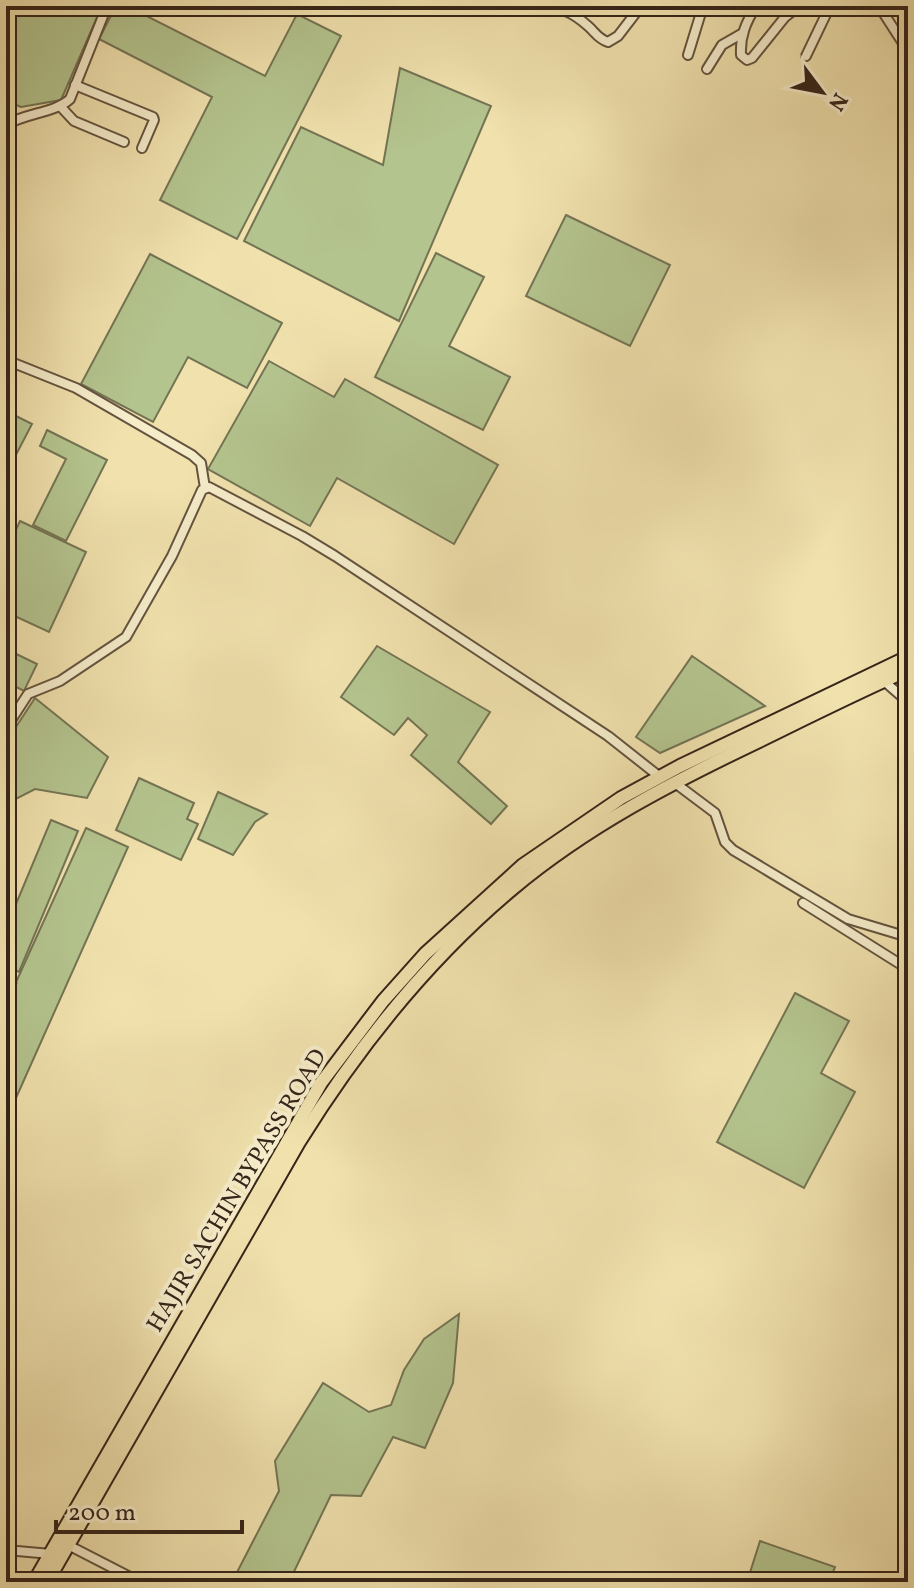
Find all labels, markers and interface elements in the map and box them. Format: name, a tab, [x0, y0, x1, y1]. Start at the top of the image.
north arrow	[782, 52, 862, 132]
text: N	[819, 86, 854, 116]
street label: HAJIR SACHIN BYPASS ROAD	[139, 1043, 336, 1339]
scale bar	[56, 1484, 242, 1534]
text: 200 m	[68, 1497, 136, 1531]

